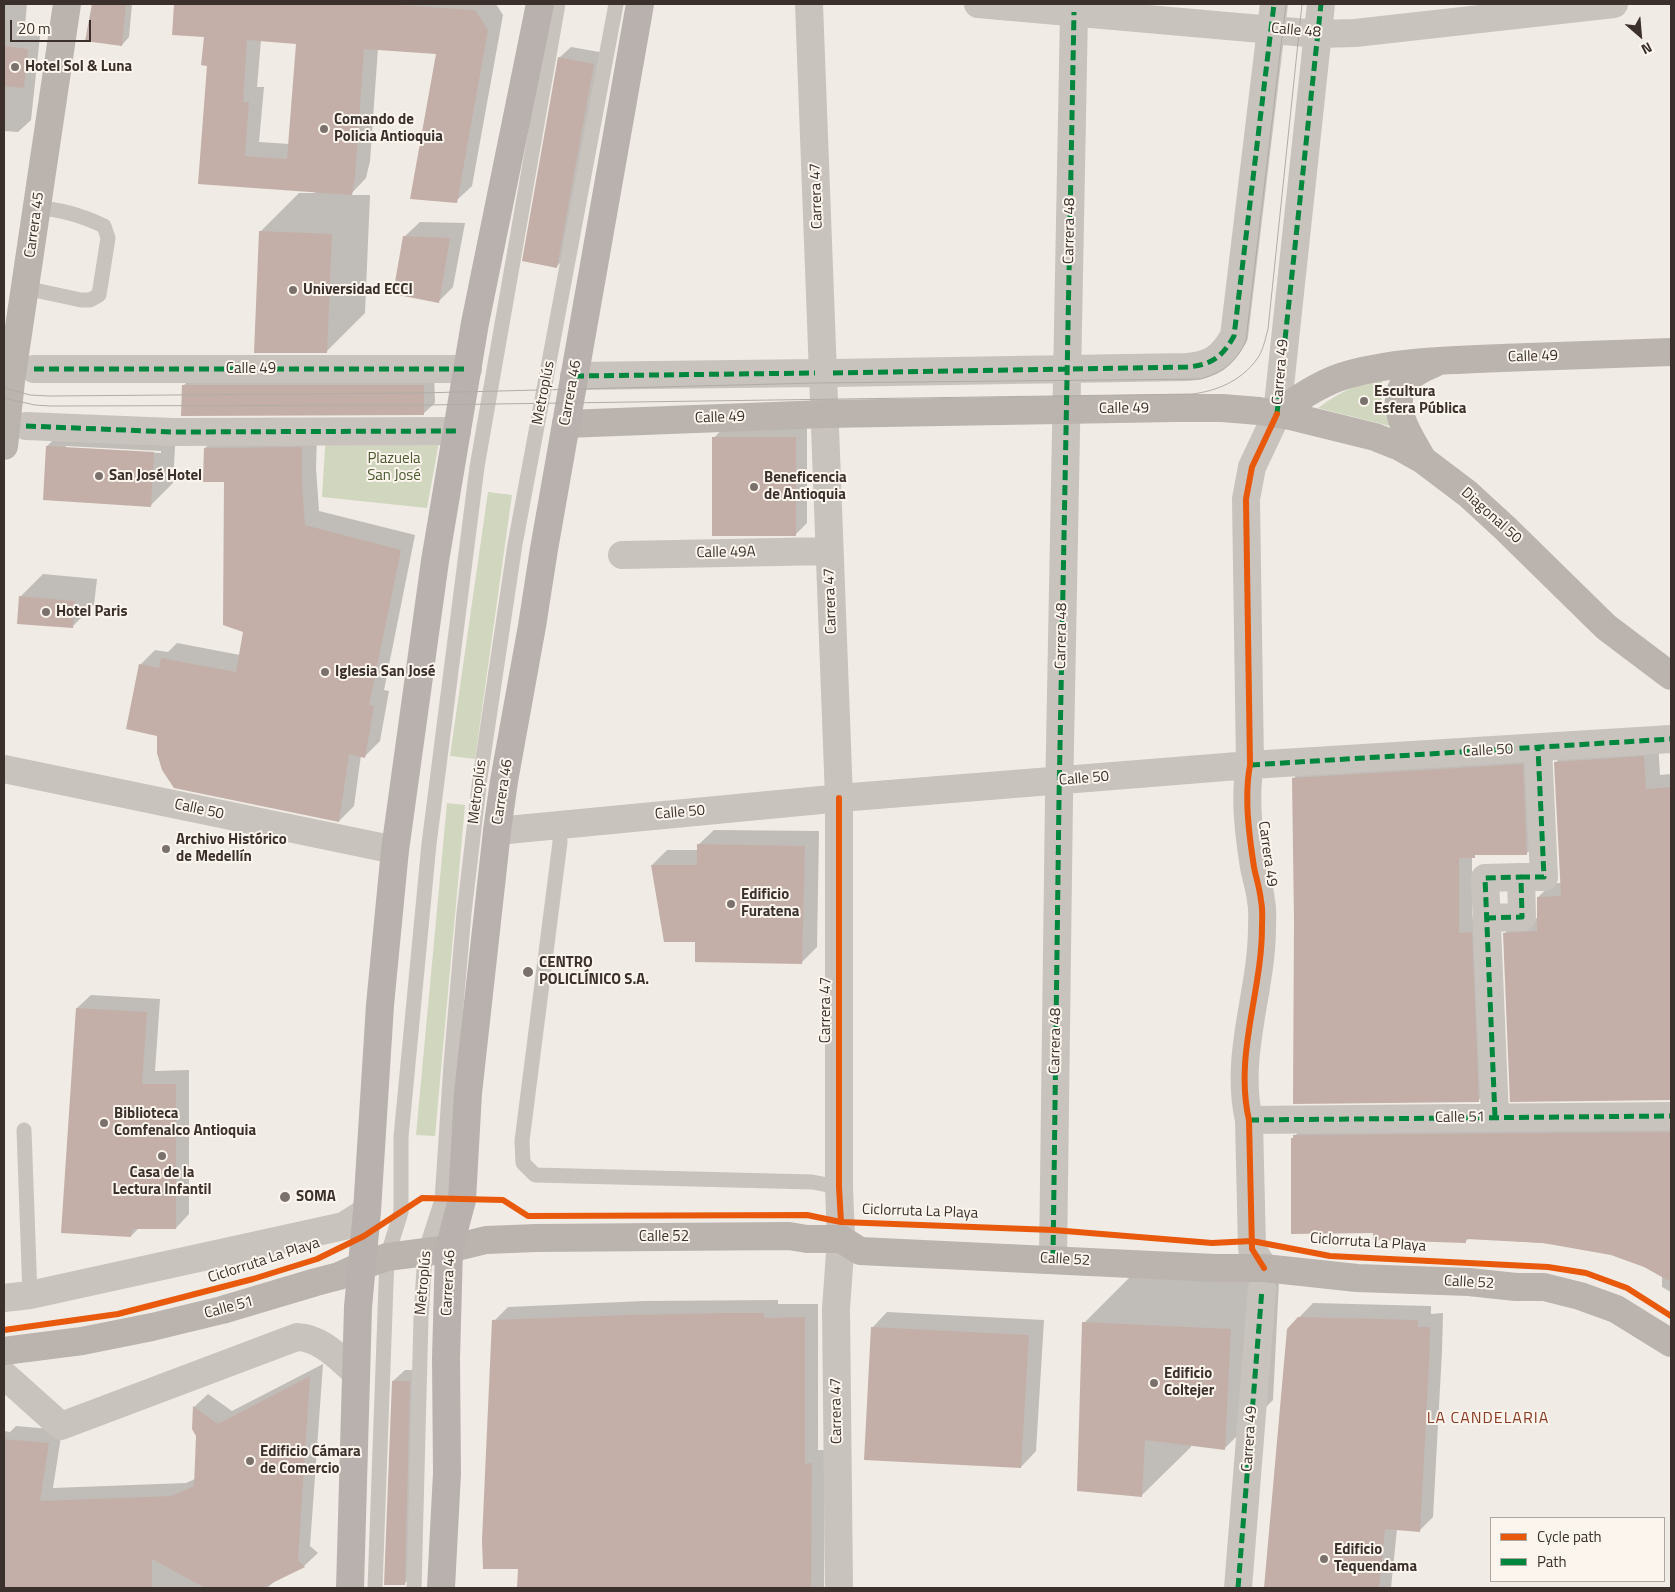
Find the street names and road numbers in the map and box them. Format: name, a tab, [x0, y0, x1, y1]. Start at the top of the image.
street label: Calle 48	[1270, 20, 1322, 42]
street label: Carrera 47	[807, 163, 827, 229]
street label: Carrera 45	[21, 191, 49, 259]
street label: Carrera 48	[1060, 198, 1080, 264]
street label: Carrera 49	[1269, 338, 1293, 406]
street label: Calle 49	[1508, 347, 1558, 367]
street label: Carrera 46	[556, 359, 586, 427]
street label: Calle 49	[226, 360, 276, 378]
street label: Metroplús	[529, 360, 559, 426]
street label: Calle 49	[1099, 400, 1149, 418]
street label: Calle 49	[695, 408, 745, 428]
street label: Diagonal 50	[1457, 484, 1525, 548]
street label: Calle 49A	[696, 543, 756, 563]
street label: Carrera 47	[821, 568, 841, 634]
street label: Carrera 48	[1052, 603, 1072, 669]
street label: Calle 50	[1462, 741, 1514, 761]
street label: Carrera 46	[489, 758, 517, 826]
street label: Metroplús	[465, 759, 491, 825]
street label: Calle 50	[1058, 768, 1110, 790]
street label: Calle 50	[173, 796, 225, 824]
street label: Calle 50	[654, 802, 706, 824]
street label: Carrera 49	[1253, 820, 1281, 888]
street label: Carrera 47	[817, 977, 835, 1043]
street label: Carrera 48	[1046, 1008, 1066, 1074]
street label: Calle 51	[1435, 1109, 1485, 1127]
street label: Ciclorruta La Playa	[862, 1201, 978, 1223]
street label: Calle 52	[639, 1228, 689, 1246]
street label: Ciclorruta La Playa	[1309, 1230, 1427, 1256]
street label: Ciclorruta La Playa	[206, 1234, 322, 1288]
street label: Carrera 46	[438, 1249, 460, 1317]
street label: Metroplús	[412, 1250, 436, 1316]
street label: Calle 52	[1039, 1250, 1091, 1270]
street label: Calle 52	[1443, 1273, 1495, 1293]
street label: Calle 51	[202, 1293, 256, 1323]
street label: Carrera 47	[827, 1378, 847, 1444]
street label: Carrera 49	[1239, 1405, 1261, 1473]

